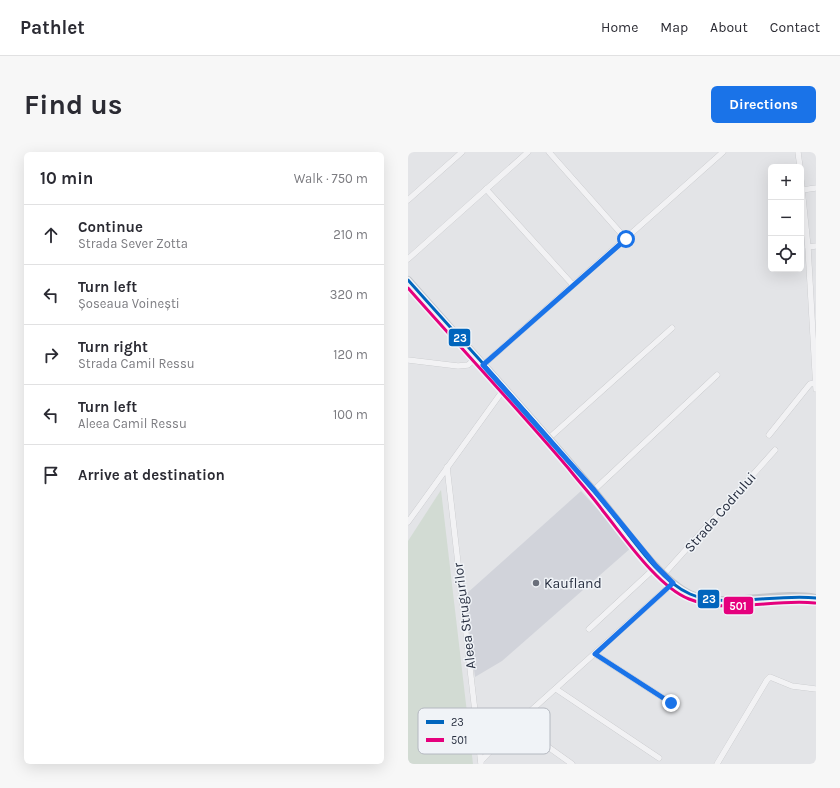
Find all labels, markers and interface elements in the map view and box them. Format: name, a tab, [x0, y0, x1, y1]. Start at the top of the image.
text: Pathlet	[20, 17, 85, 39]
text: Home	[601, 19, 638, 36]
text: Map	[660, 19, 688, 36]
text: About	[710, 19, 748, 36]
text: Contact	[770, 19, 820, 36]
button: Directions	[711, 86, 816, 123]
text: Find us	[24, 88, 123, 121]
map controls	[768, 164, 804, 272]
button: +	[768, 164, 804, 200]
text: 10 min	[40, 168, 93, 188]
text: Walk · 750 m	[294, 171, 368, 186]
button: −	[768, 200, 804, 236]
text: Continue	[78, 218, 143, 236]
icon: ahead	[40, 224, 62, 246]
text: 210 m	[333, 227, 368, 242]
route start	[617, 230, 635, 248]
text: Strada Sever Zotta	[78, 236, 188, 251]
button: locate	[768, 236, 804, 272]
text: Turn left	[78, 278, 137, 296]
icon: left	[40, 284, 62, 306]
text: 320 m	[330, 287, 368, 302]
text: Șoseaua Voinești	[78, 296, 180, 311]
line badge: 23	[448, 328, 471, 347]
text: 23	[453, 332, 467, 345]
text: Turn right	[78, 338, 148, 356]
icon: right	[40, 344, 62, 366]
text: 120 m	[333, 347, 368, 362]
text: Strada Camil Ressu	[78, 356, 195, 371]
text: Turn left	[78, 398, 137, 416]
icon: left	[40, 404, 62, 426]
text: 100 m	[333, 407, 368, 422]
text: Aleea Camil Ressu	[78, 416, 187, 431]
icon: arrive	[40, 464, 62, 486]
text: Arrive at destination	[78, 466, 225, 484]
street label: Strada Codrului	[681, 469, 760, 556]
street label: Aleea Strugurilor	[449, 561, 479, 670]
place label: Kaufland	[544, 575, 602, 592]
marker: Kaufland	[531, 578, 541, 588]
line badge: 23	[697, 589, 720, 609]
text: 23	[702, 593, 716, 606]
line badge: 501	[723, 596, 754, 615]
text: 501	[729, 600, 747, 613]
route end	[662, 694, 680, 712]
legend	[418, 708, 550, 754]
text: 23	[451, 716, 464, 729]
text: 501	[451, 734, 467, 747]

